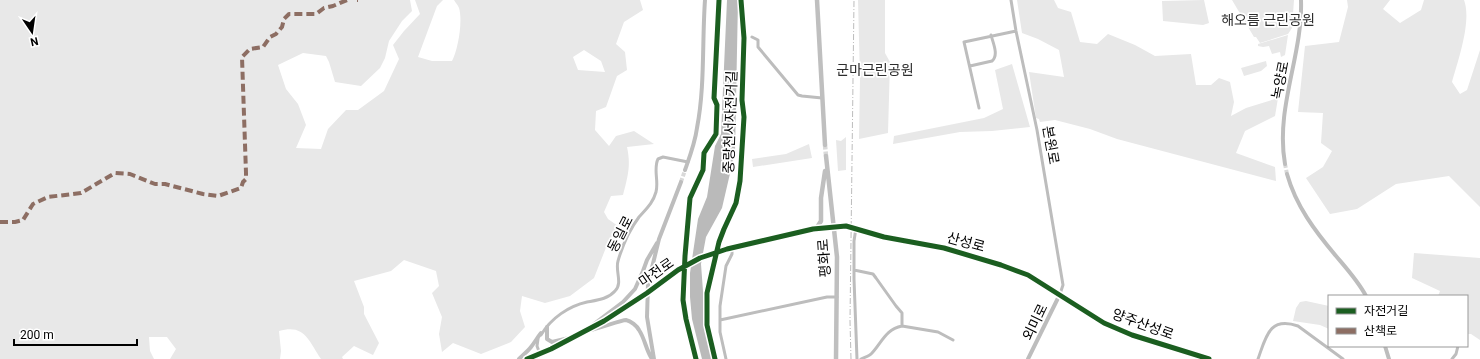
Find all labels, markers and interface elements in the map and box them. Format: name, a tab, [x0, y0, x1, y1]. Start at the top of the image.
north arrow	[12, 12, 52, 52]
park label: 해오름 근린공원	[1221, 12, 1315, 28]
text: N	[29, 34, 39, 49]
street label: 녹양로	[1268, 59, 1292, 100]
park label: 군마근린공원	[836, 62, 914, 78]
street label: 중랑천서자전거길	[720, 70, 740, 174]
street label: 본원로	[1040, 125, 1062, 166]
street label: 동일로	[604, 213, 636, 255]
street label: 산성로	[945, 229, 987, 255]
street label: 평화로	[815, 238, 833, 278]
street label: 마전로	[636, 254, 677, 290]
legend	[1328, 295, 1468, 347]
street label: 외미로	[1019, 301, 1051, 343]
text: 자전거길	[1364, 304, 1408, 318]
street label: 양주산성로	[1110, 305, 1176, 343]
scale bar	[14, 321, 137, 347]
text: 산책로	[1364, 324, 1397, 338]
text: 200 m	[20, 328, 54, 342]

